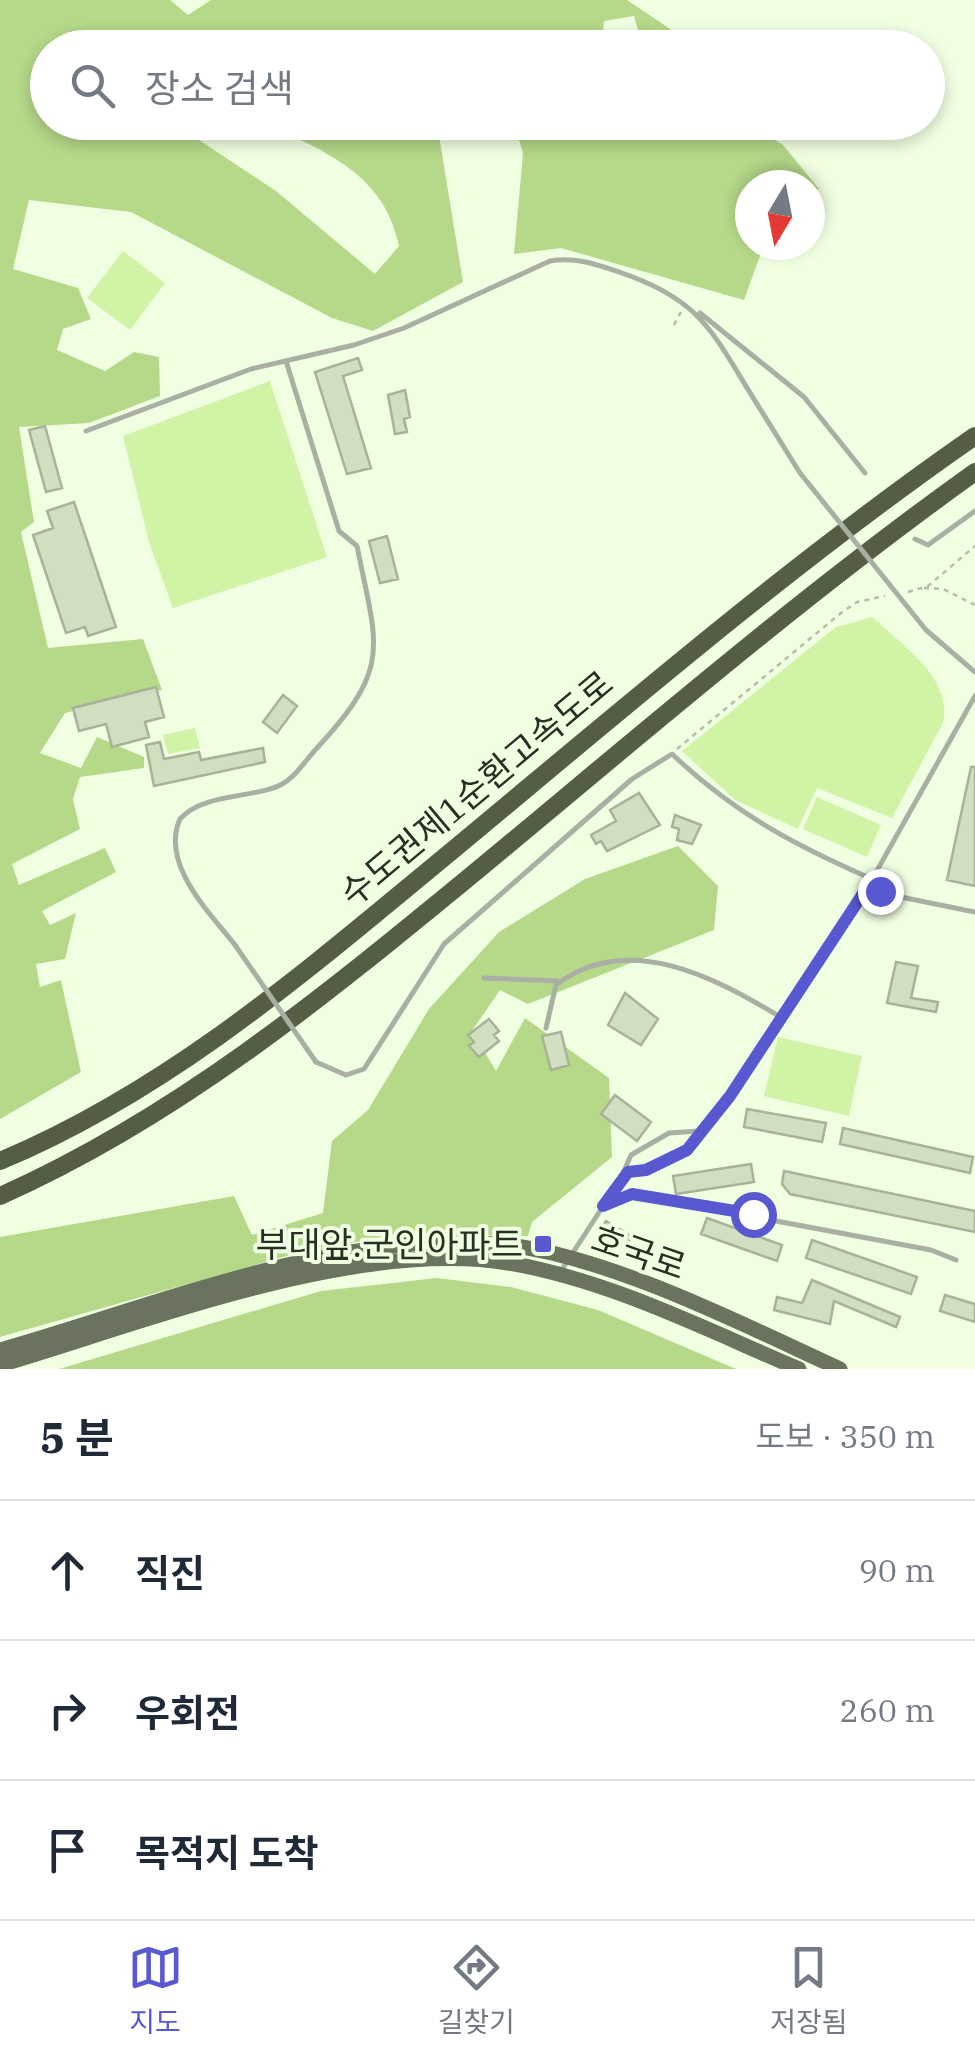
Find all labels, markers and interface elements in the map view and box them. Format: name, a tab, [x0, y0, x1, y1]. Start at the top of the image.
search box	[30, 30, 945, 140]
icon: search	[65, 58, 120, 113]
text: 장소 검색	[145, 63, 294, 112]
north arrow	[735, 170, 825, 260]
street label: 수도권제1순환고속도로	[330, 660, 622, 916]
route end	[858, 869, 904, 915]
route start	[731, 1192, 777, 1238]
street label: 호국로	[586, 1215, 692, 1289]
place label: 부대앞.군인아파트	[256, 1221, 523, 1267]
marker: 부대앞.군인아파트	[532, 1233, 554, 1255]
text: 5 분	[40, 1410, 114, 1465]
text: 도보 · 350 m	[755, 1415, 935, 1457]
icon: ahead	[40, 1543, 95, 1598]
text: 직진	[135, 1548, 205, 1597]
text: 90 m	[859, 1549, 935, 1591]
icon: right	[40, 1683, 95, 1738]
text: 우회전	[135, 1688, 240, 1737]
text: 260 m	[839, 1689, 935, 1731]
icon: arrive	[40, 1823, 95, 1878]
text: 목적지 도착	[135, 1828, 319, 1877]
tab: 지도	[128, 1940, 183, 2040]
tab: 길찾기	[438, 1940, 515, 2040]
tab: 저장됨	[770, 1940, 847, 2040]

